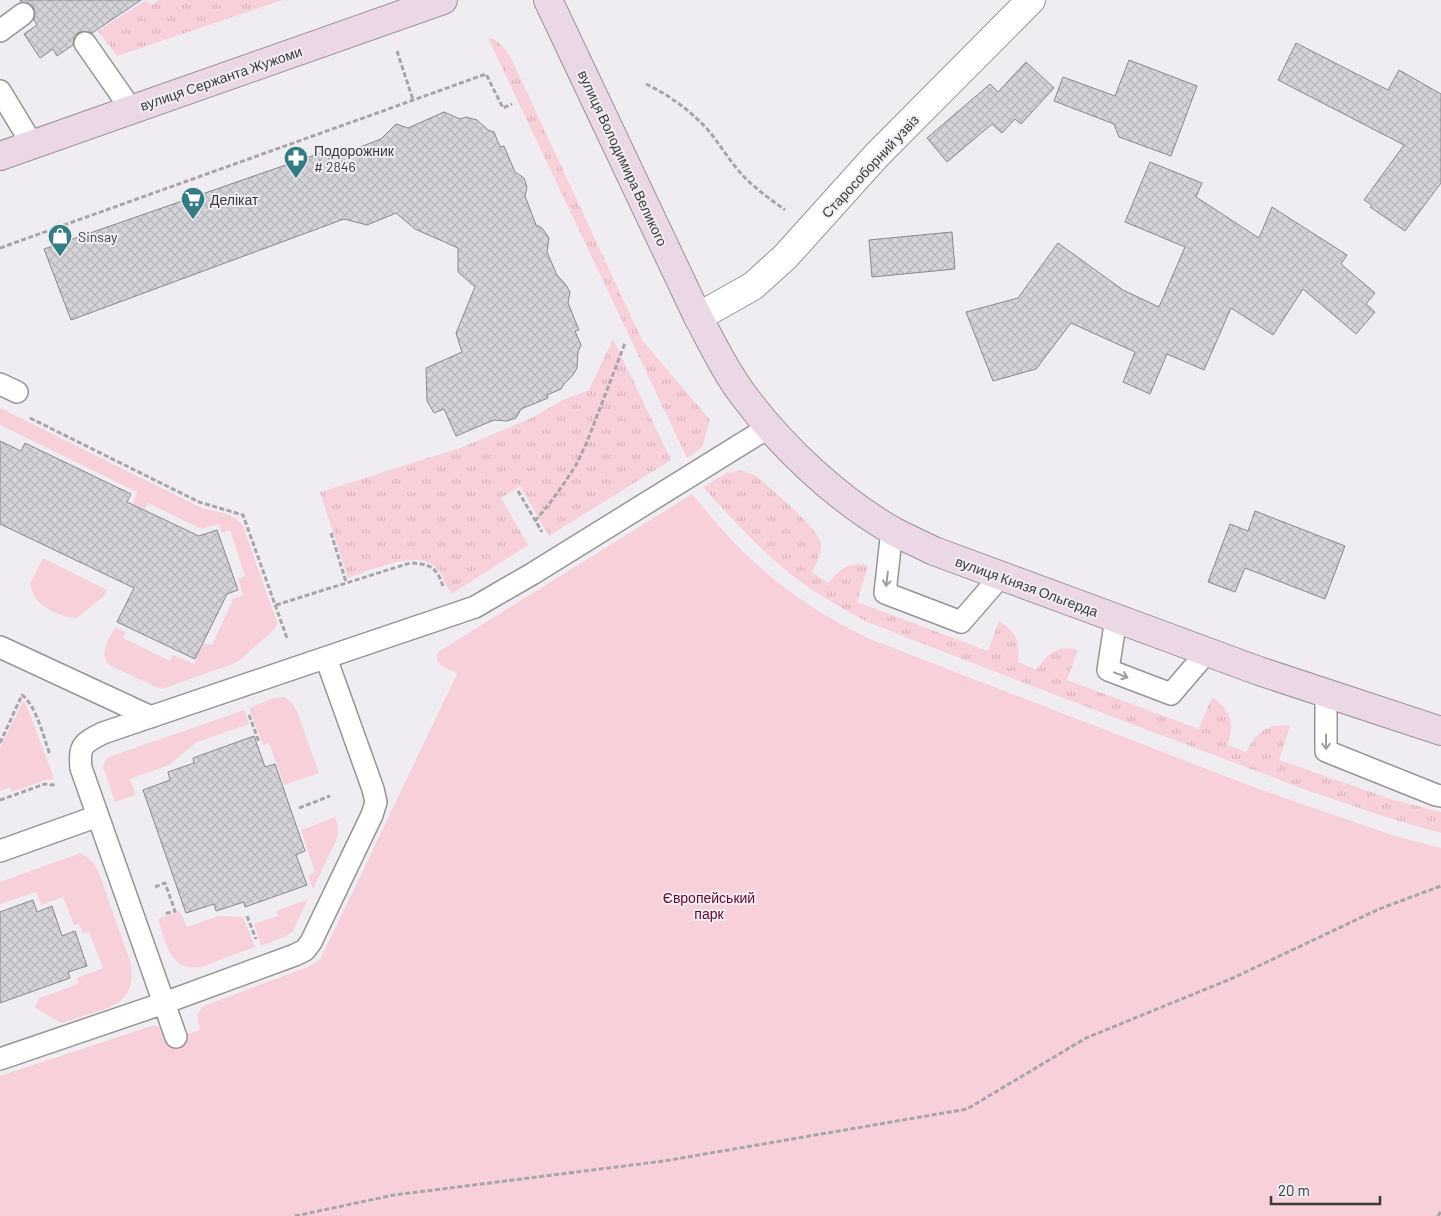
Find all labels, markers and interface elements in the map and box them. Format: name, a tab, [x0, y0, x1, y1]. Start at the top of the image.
street label: вулиця Сержанта Жужоми	[138, 42, 304, 114]
street label: вулиця Володимира Великого	[575, 67, 671, 249]
street label: Старособорний узвіз	[818, 111, 922, 221]
place label: Подорожник # 2846	[314, 142, 395, 175]
pharmacy icon: Подорожник # 2846	[283, 145, 309, 179]
supermarket icon: Делікат	[180, 186, 206, 220]
place label: Делікат	[210, 191, 259, 208]
shop icon: Sinsay	[47, 223, 73, 257]
place label: Sinsay	[78, 228, 118, 245]
street label: вулиця Князя Ольгерда	[953, 552, 1101, 620]
one-way arrow	[882, 571, 892, 587]
one-way arrow	[1113, 670, 1128, 680]
one-way arrow	[1321, 734, 1331, 750]
park label: Європейський парк	[663, 889, 755, 922]
scale bar	[1271, 1174, 1380, 1206]
text: 20 m	[1278, 1181, 1310, 1199]

